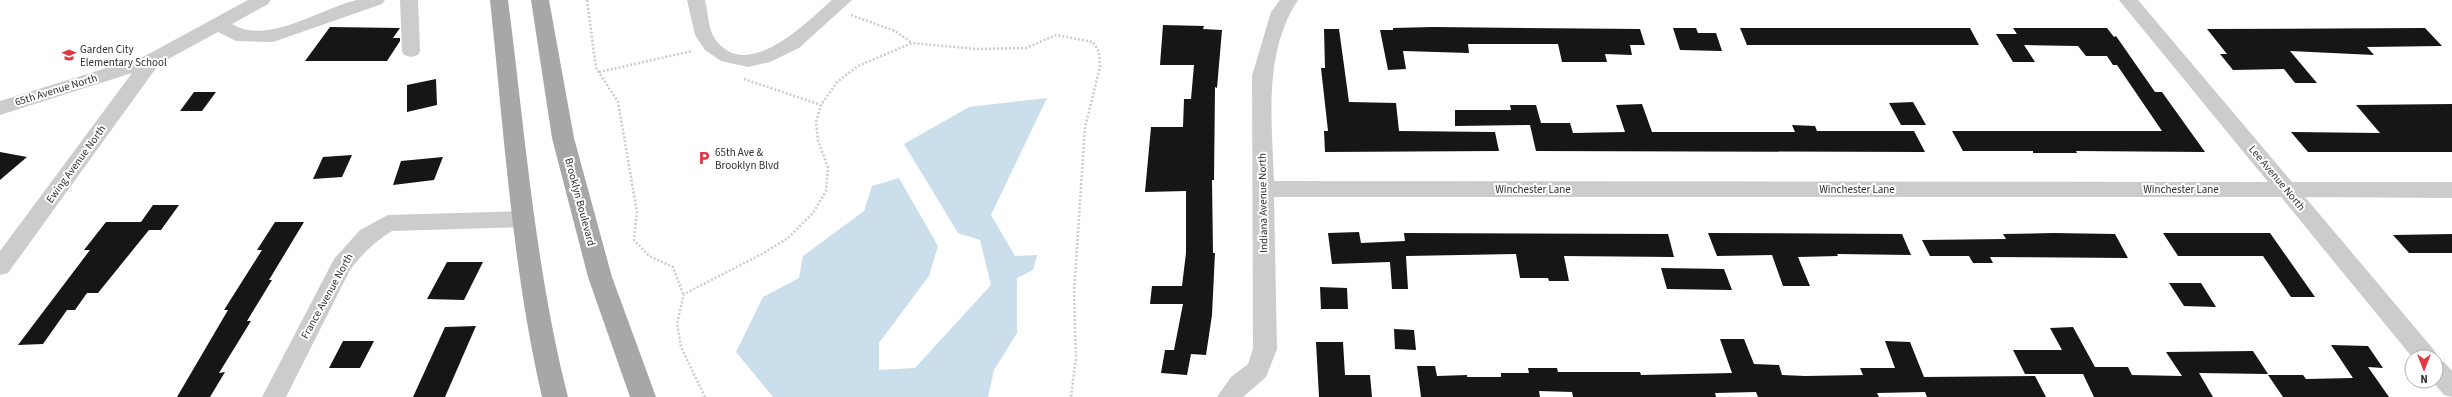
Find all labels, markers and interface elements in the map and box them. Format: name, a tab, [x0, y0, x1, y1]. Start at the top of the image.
place label: Garden City Elementary School	[80, 42, 167, 70]
school or university icon: Garden City Elementary School	[61, 47, 77, 63]
street label: 65th Avenue North	[13, 70, 99, 110]
street label: Ewing Avenue North	[43, 122, 109, 206]
street label: Lee Avenue North	[2245, 142, 2309, 214]
place label: 65th Ave & Brooklyn Blvd	[715, 145, 779, 173]
parking icon: 65th Ave & Brooklyn Blvd	[696, 150, 712, 166]
street label: Indiana Avenue North	[1255, 153, 1271, 253]
street label: Brooklyn Boulevard	[561, 156, 599, 248]
street label: Winchester Lane	[1495, 182, 1571, 197]
street label: Winchester Lane	[1819, 182, 1895, 197]
street label: Winchester Lane	[2143, 182, 2219, 197]
street label: France Avenue North	[297, 251, 357, 341]
north arrow	[2404, 349, 2444, 389]
text: N	[2420, 371, 2428, 386]

